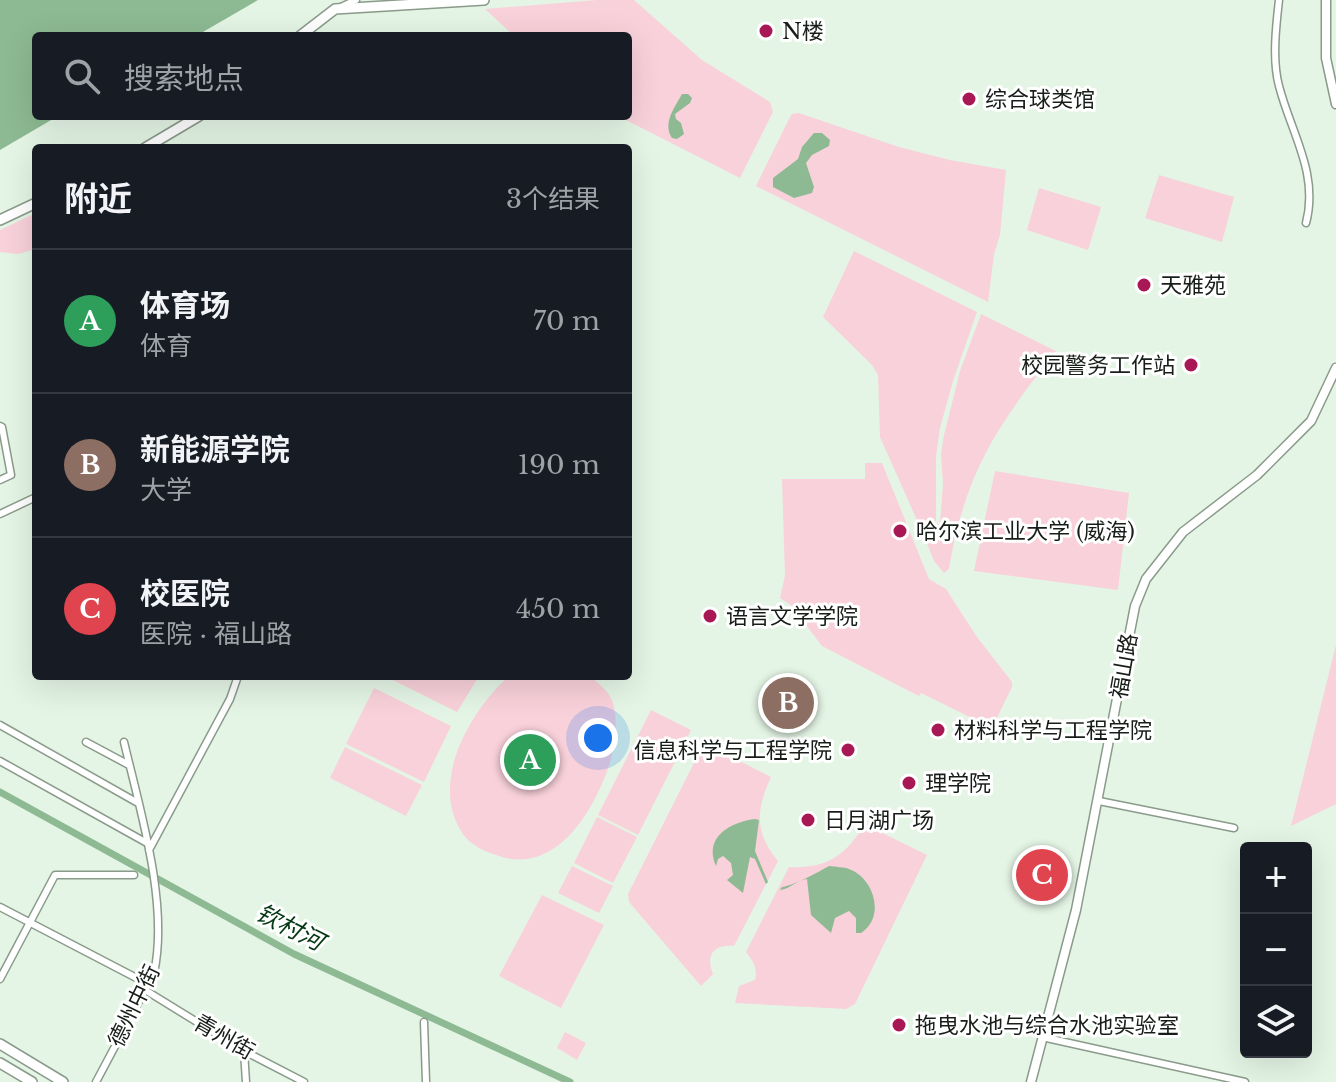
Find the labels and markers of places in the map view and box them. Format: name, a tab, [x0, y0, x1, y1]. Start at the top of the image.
place label: N楼	[782, 18, 824, 45]
marker: N楼	[757, 22, 775, 40]
place label: 综合球类馆	[985, 86, 1095, 113]
marker: 综合球类馆	[960, 90, 978, 108]
place label: 天雅苑	[1160, 272, 1226, 299]
marker: 天雅苑	[1135, 276, 1153, 294]
place label: 校园警务工作站	[1021, 352, 1175, 379]
marker: 校园警务工作站	[1182, 356, 1200, 374]
place label: 哈尔滨工业大学 (威海)	[916, 518, 1135, 545]
marker: 哈尔滨工业大学 (威海)	[891, 522, 909, 540]
place label: 语言文学学院	[726, 603, 858, 630]
marker: 语言文学学院	[701, 607, 719, 625]
pin: B	[762, 673, 814, 733]
place label: 材料科学与工程学院	[954, 717, 1152, 744]
marker: 材料科学与工程学院	[929, 721, 947, 739]
pin: A	[504, 730, 556, 790]
place label: 信息科学与工程学院	[634, 737, 832, 764]
marker: 信息科学与工程学院	[839, 741, 857, 759]
place label: 理学院	[925, 770, 991, 797]
marker: 理学院	[900, 774, 918, 792]
place label: 日月湖广场	[824, 807, 934, 834]
marker: 日月湖广场	[799, 811, 817, 829]
pin: C	[1016, 845, 1068, 905]
place label: 拖曳水池与综合水池实验室	[915, 1012, 1179, 1039]
marker: 拖曳水池与综合水池实验室	[890, 1016, 908, 1034]

